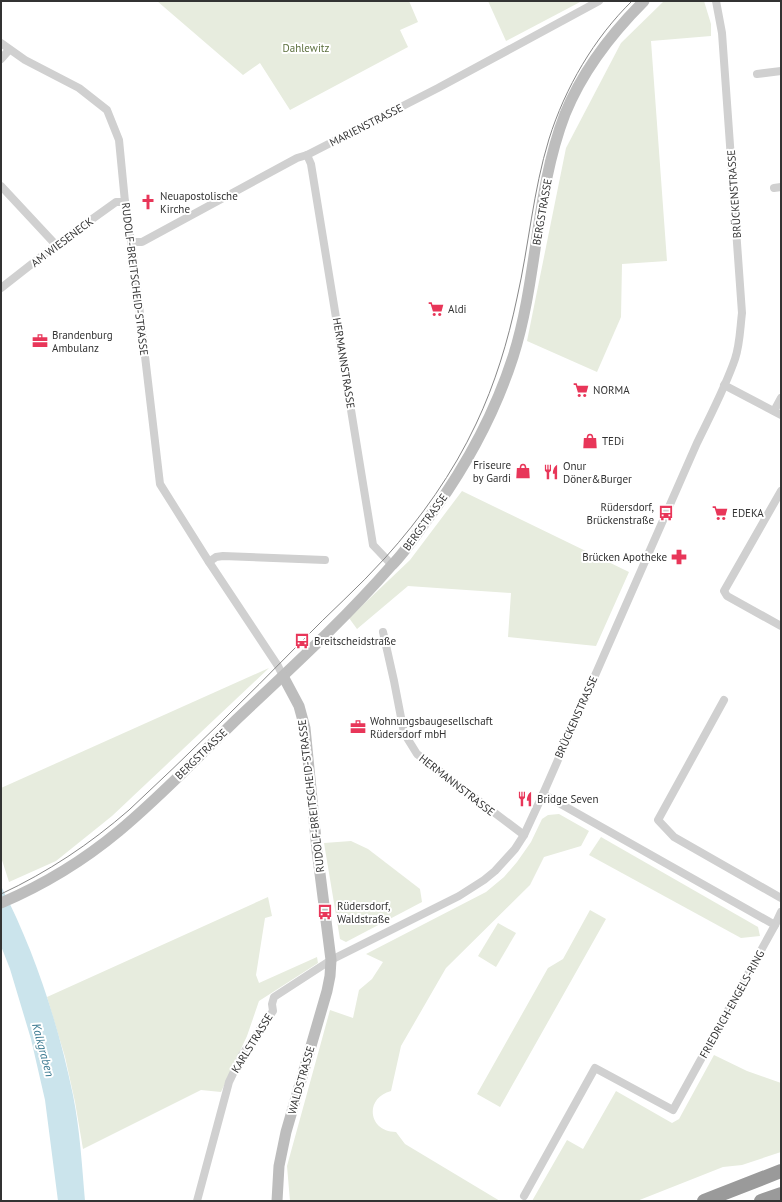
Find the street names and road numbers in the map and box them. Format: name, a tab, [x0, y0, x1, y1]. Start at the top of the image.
street label: MARIENSTRASSE	[327, 100, 405, 149]
street label: BRÜCKENSTRASSE	[724, 149, 744, 239]
street label: BERGSTRASSE	[529, 178, 555, 246]
street label: RUDOLF-BREITSCHEID-STRASSE	[119, 202, 151, 356]
street label: AM WIESENECK	[28, 214, 96, 270]
street label: HERMANNSTRASSE	[330, 316, 358, 410]
street label: BERGSTRASSE	[400, 491, 451, 553]
street label: BRÜCKENSTRASSE	[552, 674, 600, 760]
street label: RUDOLF-BREITSCHEID-STRASSE	[295, 719, 327, 873]
street label: BERGSTRASSE	[172, 726, 230, 782]
street label: HERMANNSTRASSE	[416, 751, 498, 819]
street label: FRIEDRICH-ENGELS-RING	[696, 947, 768, 1060]
street label: KARLSTRASSE	[228, 1011, 276, 1075]
street label: WALDSTRASSE	[285, 1044, 317, 1116]

